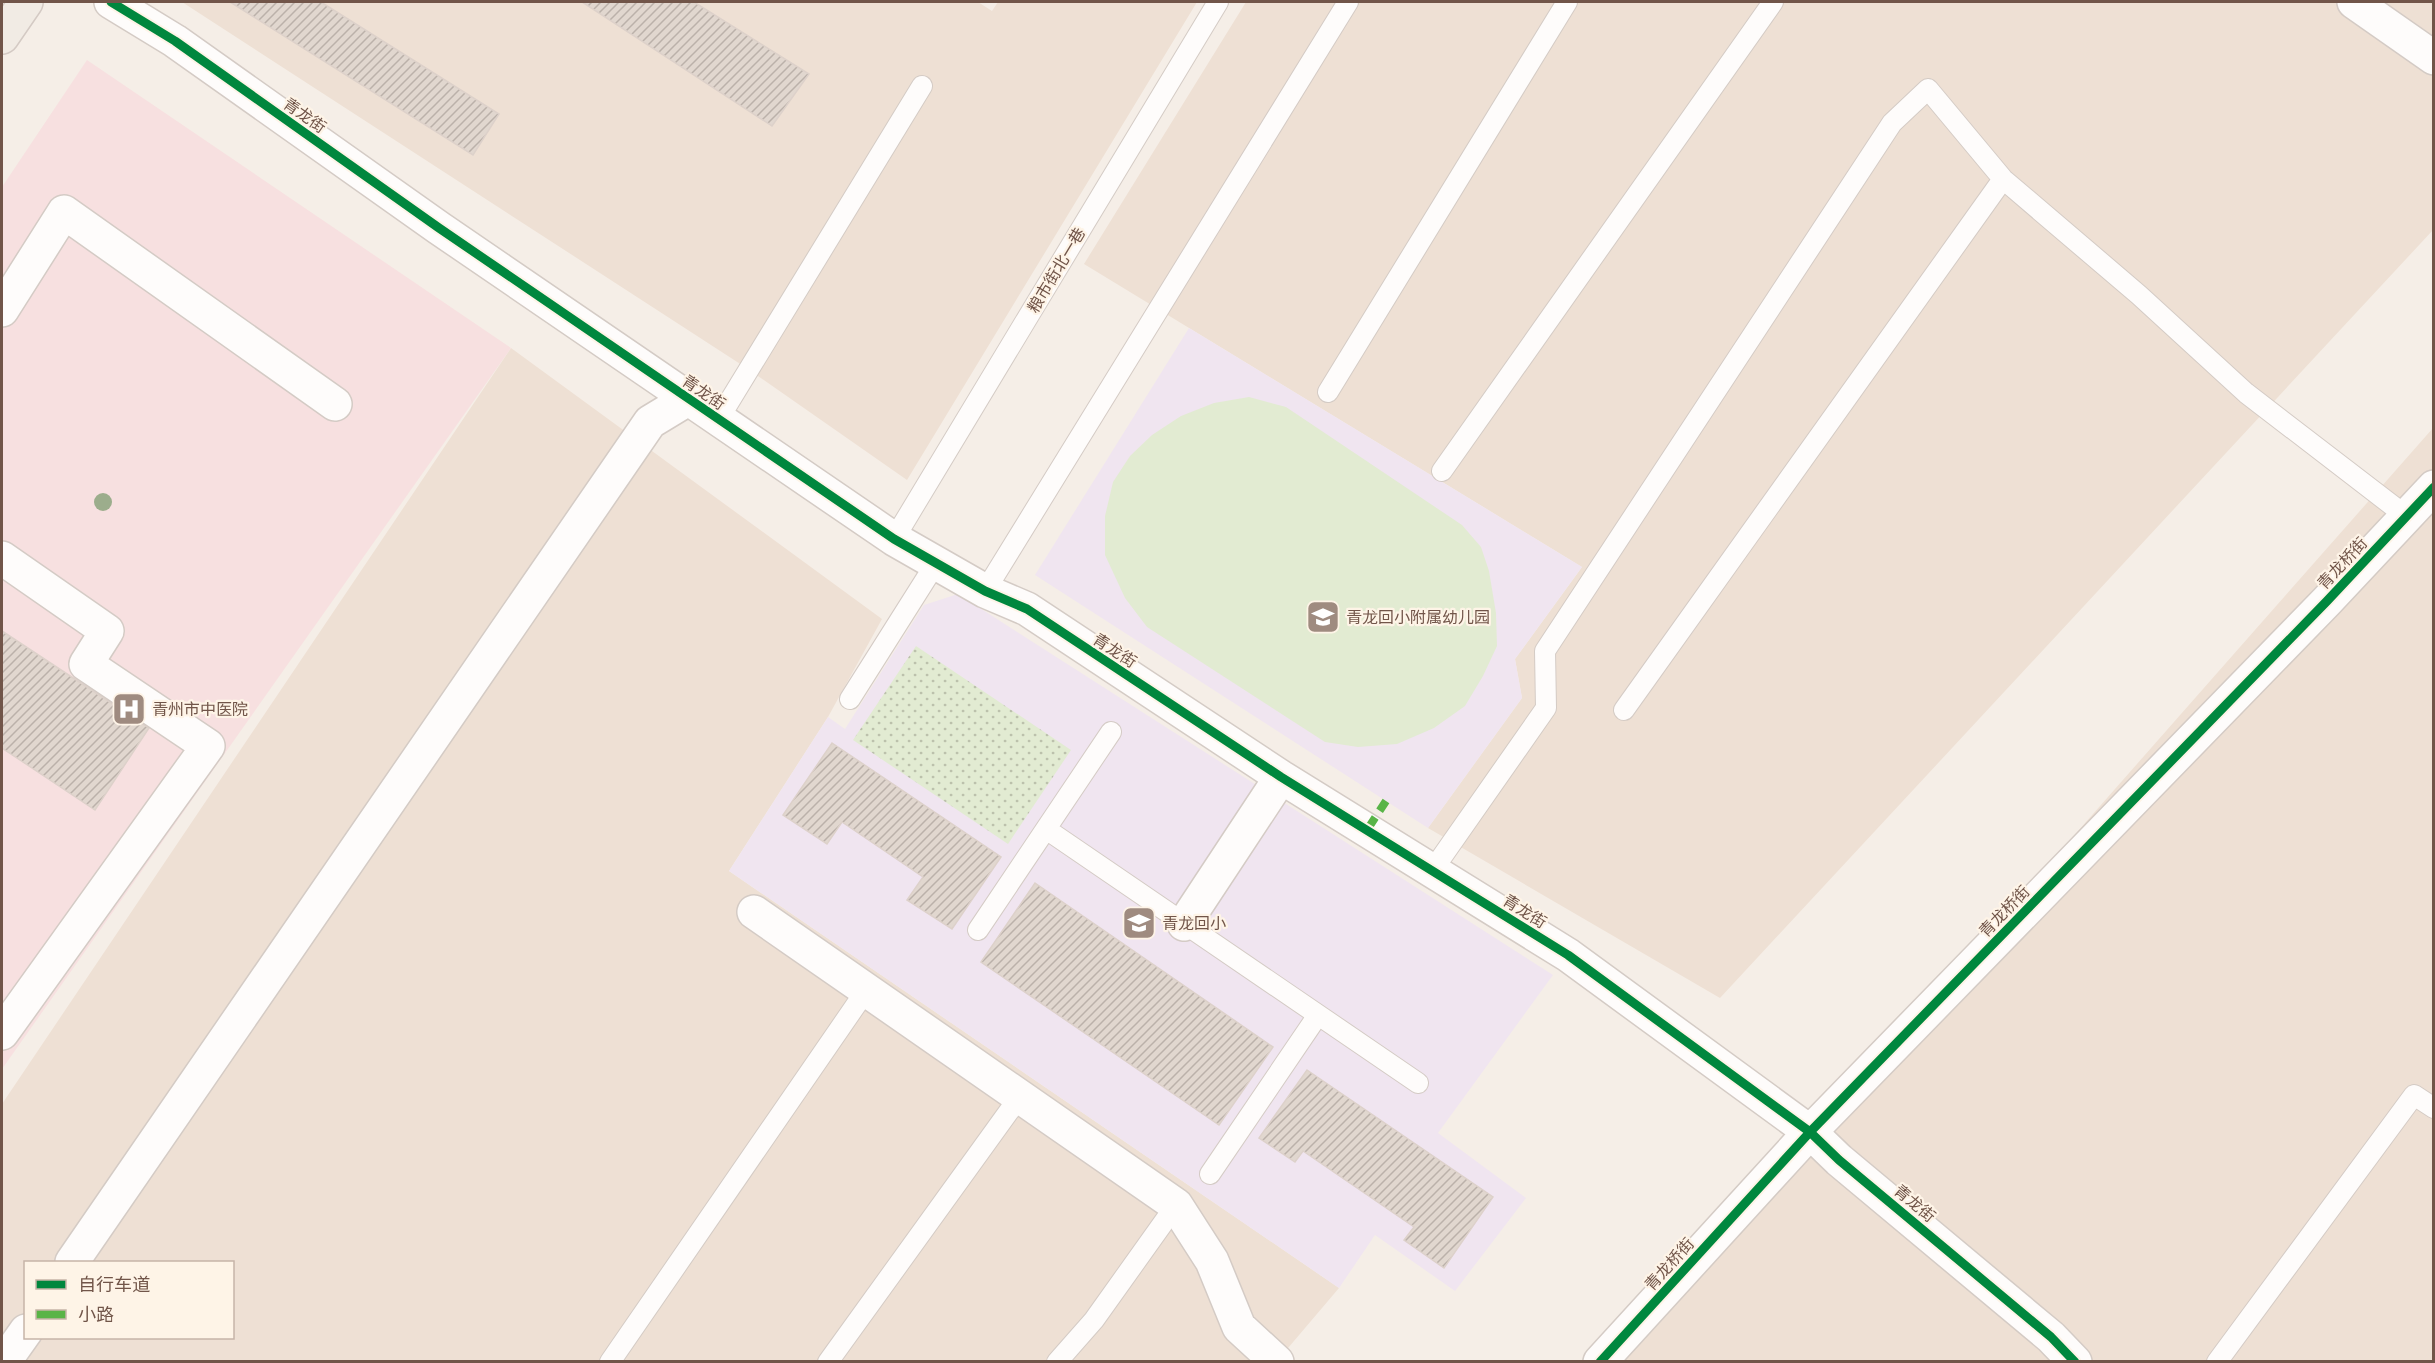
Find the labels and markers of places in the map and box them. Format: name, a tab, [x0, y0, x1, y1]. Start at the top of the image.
school or university icon: 青龙回小附属幼儿园	[1305, 599, 1341, 635]
place label: 青龙回小附属幼儿园	[1346, 609, 1490, 629]
hospital icon: 青州市中医院	[111, 691, 147, 727]
place label: 青州市中医院	[152, 701, 248, 721]
school or university icon: 青龙回小	[1121, 905, 1157, 941]
place label: 青龙回小	[1162, 915, 1226, 935]

